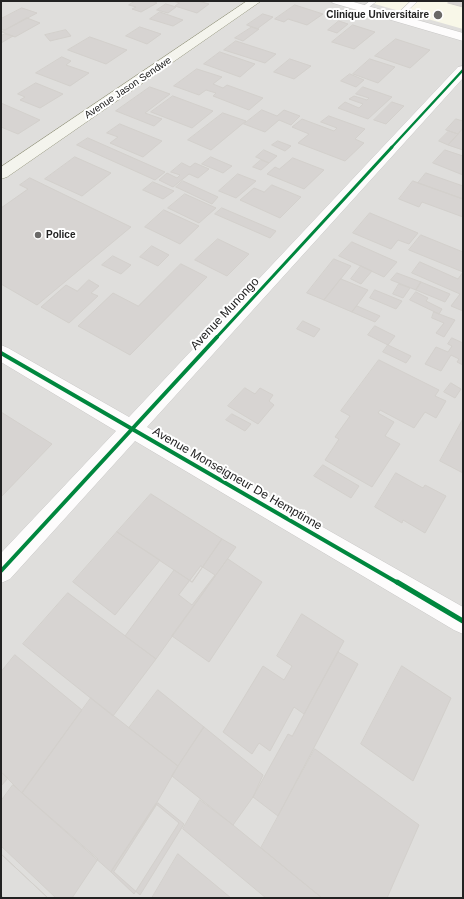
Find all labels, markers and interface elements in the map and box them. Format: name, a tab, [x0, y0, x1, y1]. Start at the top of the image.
place label: Clinique Universitaire	[326, 9, 429, 21]
marker: Clinique Universitaire	[432, 9, 444, 21]
street label: Avenue Jason Sendwe	[82, 54, 174, 122]
place label: Police	[46, 229, 75, 241]
marker: Police	[33, 230, 43, 240]
street label: Avenue Munongo	[188, 275, 262, 353]
street label: Avenue Monseigneur De Hemptinne	[150, 424, 324, 534]

